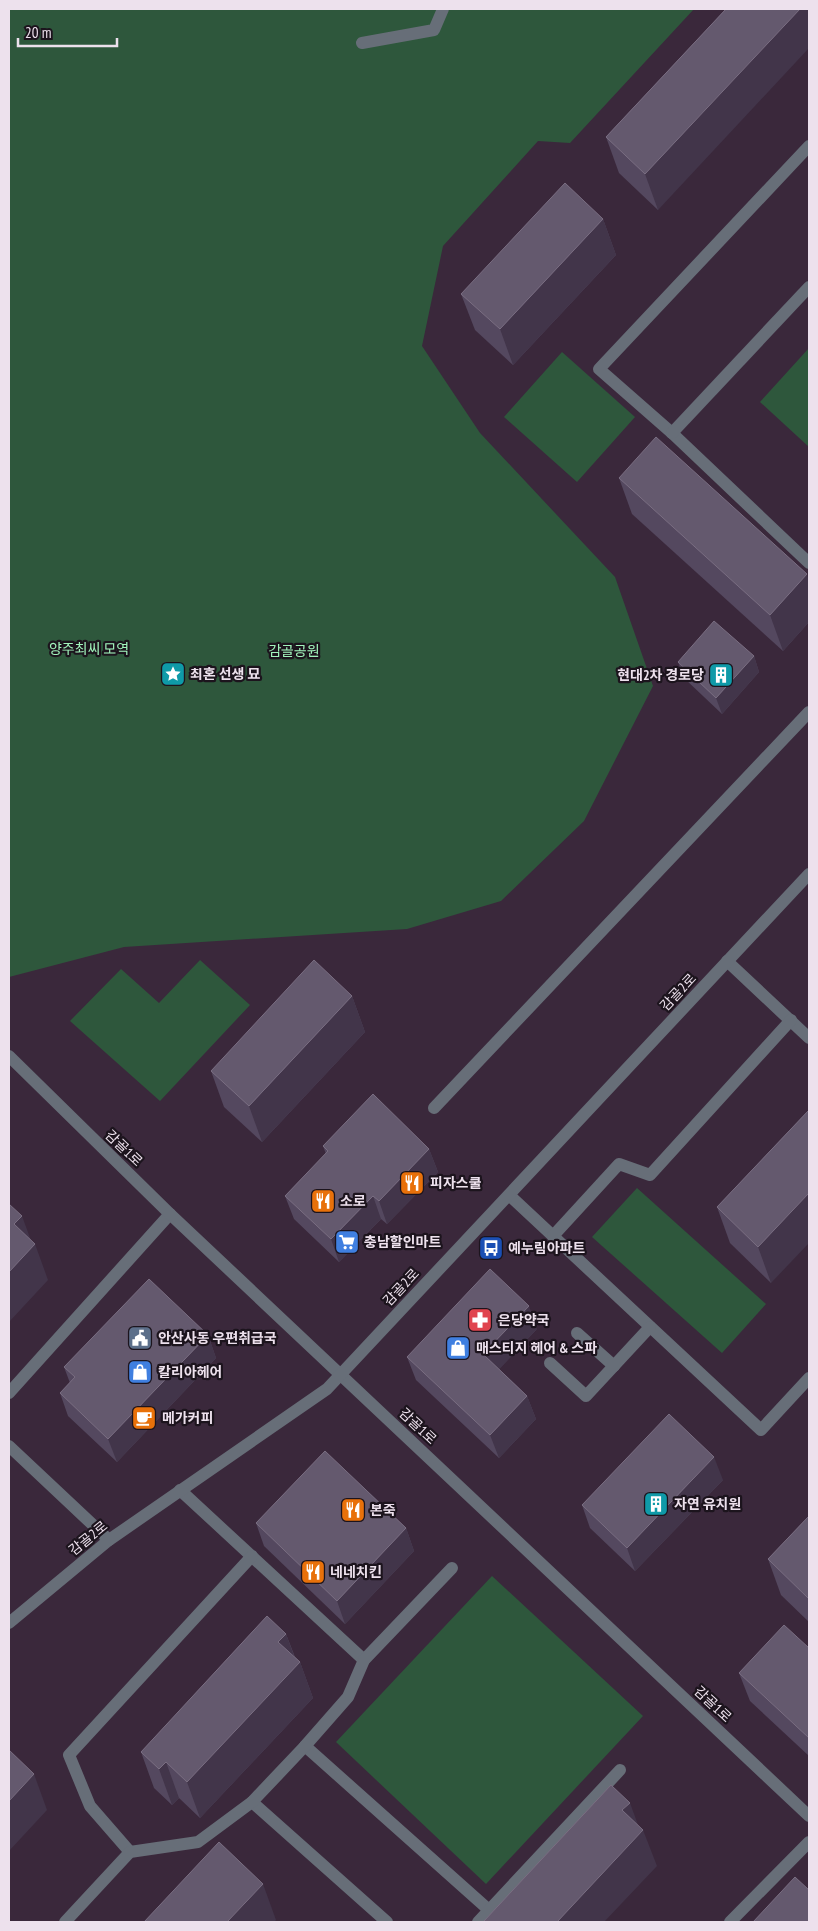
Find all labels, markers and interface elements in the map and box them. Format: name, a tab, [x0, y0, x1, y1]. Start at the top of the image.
scale bar	[18, 15, 116, 47]
text: 20 m	[25, 23, 51, 42]
park label: 양주최씨 모역	[49, 640, 129, 658]
park label: 감골공원	[268, 642, 320, 660]
place icon: 최혼 선생 묘	[160, 661, 186, 687]
building icon: 현대2차 경로당	[708, 662, 734, 688]
place label: 최혼 선생 묘	[190, 665, 260, 683]
place label: 현대2차 경로당	[617, 666, 704, 684]
street label: 감골2로	[656, 969, 700, 1015]
street label: 감골1로	[102, 1126, 146, 1170]
restaurant icon: 피자스쿨	[399, 1170, 425, 1196]
place label: 피자스쿨	[430, 1174, 482, 1192]
restaurant icon: 소로	[310, 1188, 336, 1214]
place label: 소로	[340, 1192, 366, 1210]
supermarket icon: 충남할인마트	[334, 1229, 360, 1255]
place label: 충남할인마트	[364, 1233, 441, 1251]
bus stop icon: 예누림아파트	[478, 1235, 504, 1261]
place label: 예누림아파트	[508, 1239, 585, 1257]
street label: 감골2로	[379, 1264, 423, 1310]
pharmacy icon: 은당약국	[467, 1307, 493, 1333]
place label: 은당약국	[498, 1311, 550, 1329]
public building icon: 안산사동 우편취급국	[127, 1325, 153, 1351]
place label: 안산사동 우편취급국	[158, 1329, 277, 1347]
shop icon: 매스티지 헤어 & 스파	[445, 1335, 471, 1361]
place label: 매스티지 헤어 & 스파	[476, 1339, 597, 1357]
shop icon: 칼리아헤어	[127, 1359, 153, 1385]
place label: 칼리아헤어	[158, 1363, 222, 1381]
street label: 감골1로	[395, 1404, 441, 1448]
cafe icon: 메가커피	[131, 1405, 157, 1431]
place label: 메가커피	[162, 1409, 214, 1427]
building icon: 자연 유치원	[643, 1491, 669, 1517]
place label: 자연 유치원	[674, 1495, 741, 1513]
restaurant icon: 본죽	[340, 1497, 366, 1523]
place label: 본죽	[370, 1501, 396, 1519]
street label: 감골2로	[65, 1517, 111, 1559]
restaurant icon: 네네치킨	[300, 1559, 326, 1585]
place label: 네네치킨	[330, 1563, 382, 1581]
street label: 감골1로	[690, 1682, 736, 1726]

